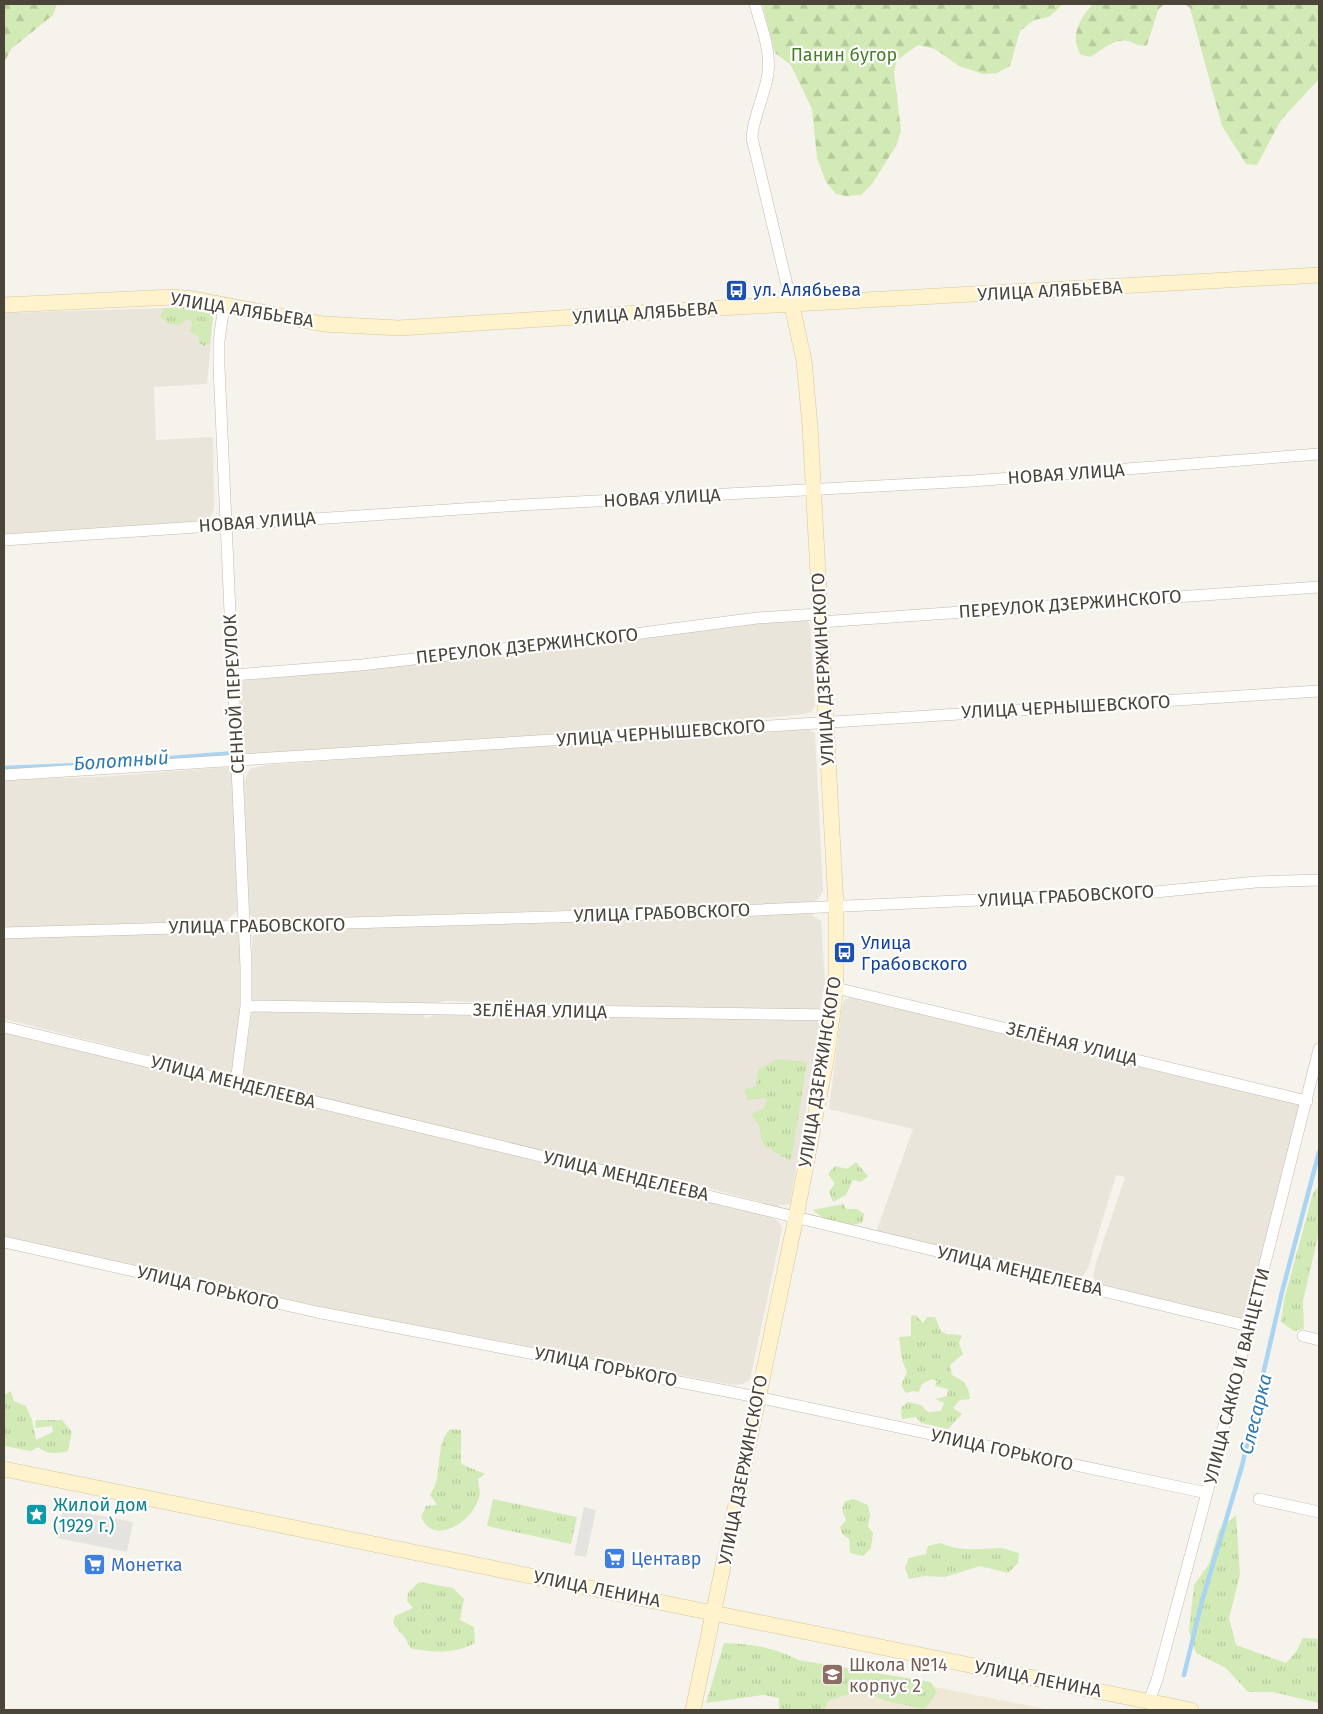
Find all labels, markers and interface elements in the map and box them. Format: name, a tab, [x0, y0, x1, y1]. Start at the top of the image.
park label: Панин бугор	[791, 44, 897, 66]
street label: УЛИЦА АЛЯБЬЕВА	[977, 276, 1124, 306]
bus stop icon: ул. Алябьева	[725, 278, 749, 302]
place label: ул. Алябьева	[753, 279, 861, 301]
street label: УЛИЦА АЛЯБЬЕВА	[169, 288, 316, 332]
street label: УЛИЦА АЛЯБЬЕВА	[572, 297, 719, 329]
street label: НОВАЯ УЛИЦА	[1007, 459, 1126, 489]
street label: НОВАЯ УЛИЦА	[603, 484, 722, 512]
street label: НОВАЯ УЛИЦА	[198, 507, 317, 537]
street label: УЛИЦА ДЗЕРЖИНСКОГО	[807, 572, 839, 766]
street label: ПЕРЕУЛОК ДЗЕРЖИНСКОГО	[958, 585, 1182, 623]
street label: СЕННОЙ ПЕРЕУЛОК	[219, 613, 249, 774]
street label: ПЕРЕУЛОК ДЗЕРЖИНСКОГО	[415, 623, 639, 669]
street label: УЛИЦА ЧЕРНЫШЕВСКОГО	[961, 691, 1171, 723]
street label: УЛИЦА ЧЕРНЫШЕВСКОГО	[556, 715, 766, 751]
water label: Болотный	[73, 746, 169, 775]
street label: УЛИЦА ГРАБОВСКОГО	[977, 880, 1155, 912]
street label: УЛИЦА ГРАБОВСКОГО	[573, 899, 751, 927]
street label: УЛИЦА ГРАБОВСКОГО	[169, 913, 345, 939]
place label: Улица Грабовского	[861, 932, 968, 975]
bus stop icon: Улица Грабовского	[833, 941, 857, 965]
street label: УЛИЦА ДЗЕРЖИНСКОГО	[794, 975, 846, 1169]
street label: ЗЕЛЁНАЯ УЛИЦА	[473, 999, 608, 1023]
street label: ЗЕЛЁНАЯ УЛИЦА	[1004, 1017, 1141, 1071]
street label: УЛИЦА МЕНДЕЛЕЕВА	[148, 1051, 318, 1113]
street label: УЛИЦА МЕНДЕЛЕЕВА	[541, 1146, 712, 1206]
street label: УЛИЦА МЕНДЕЛЕЕВА	[935, 1241, 1106, 1301]
street label: УЛИЦА ГОРЬКОГО	[135, 1261, 281, 1315]
street label: УЛИЦА САККО И ВАНЦЕТТИ	[1199, 1266, 1275, 1486]
street label: УЛИЦА ГОРЬКОГО	[533, 1342, 679, 1392]
water label: Слесарка	[1234, 1371, 1277, 1457]
street label: УЛИЦА ДЗЕРЖИНСКОГО	[714, 1373, 772, 1567]
street label: УЛИЦА ГОРЬКОГО	[929, 1424, 1075, 1476]
place label: Жилой дом (1929 г.)	[53, 1494, 148, 1537]
place icon: Жилой дом (1929 г.)	[25, 1503, 49, 1527]
supermarket icon: Центавр	[603, 1547, 627, 1571]
place label: Центавр	[631, 1548, 702, 1570]
supermarket icon: Монетка	[83, 1553, 107, 1577]
place label: Монетка	[111, 1554, 183, 1576]
street label: УЛИЦА ЛЕНИНА	[532, 1566, 663, 1612]
place label: Школа №14 корпус 2	[849, 1654, 948, 1697]
street label: УЛИЦА ЛЕНИНА	[973, 1656, 1104, 1702]
school or university icon: Школа №14 корпус 2	[821, 1663, 845, 1687]

